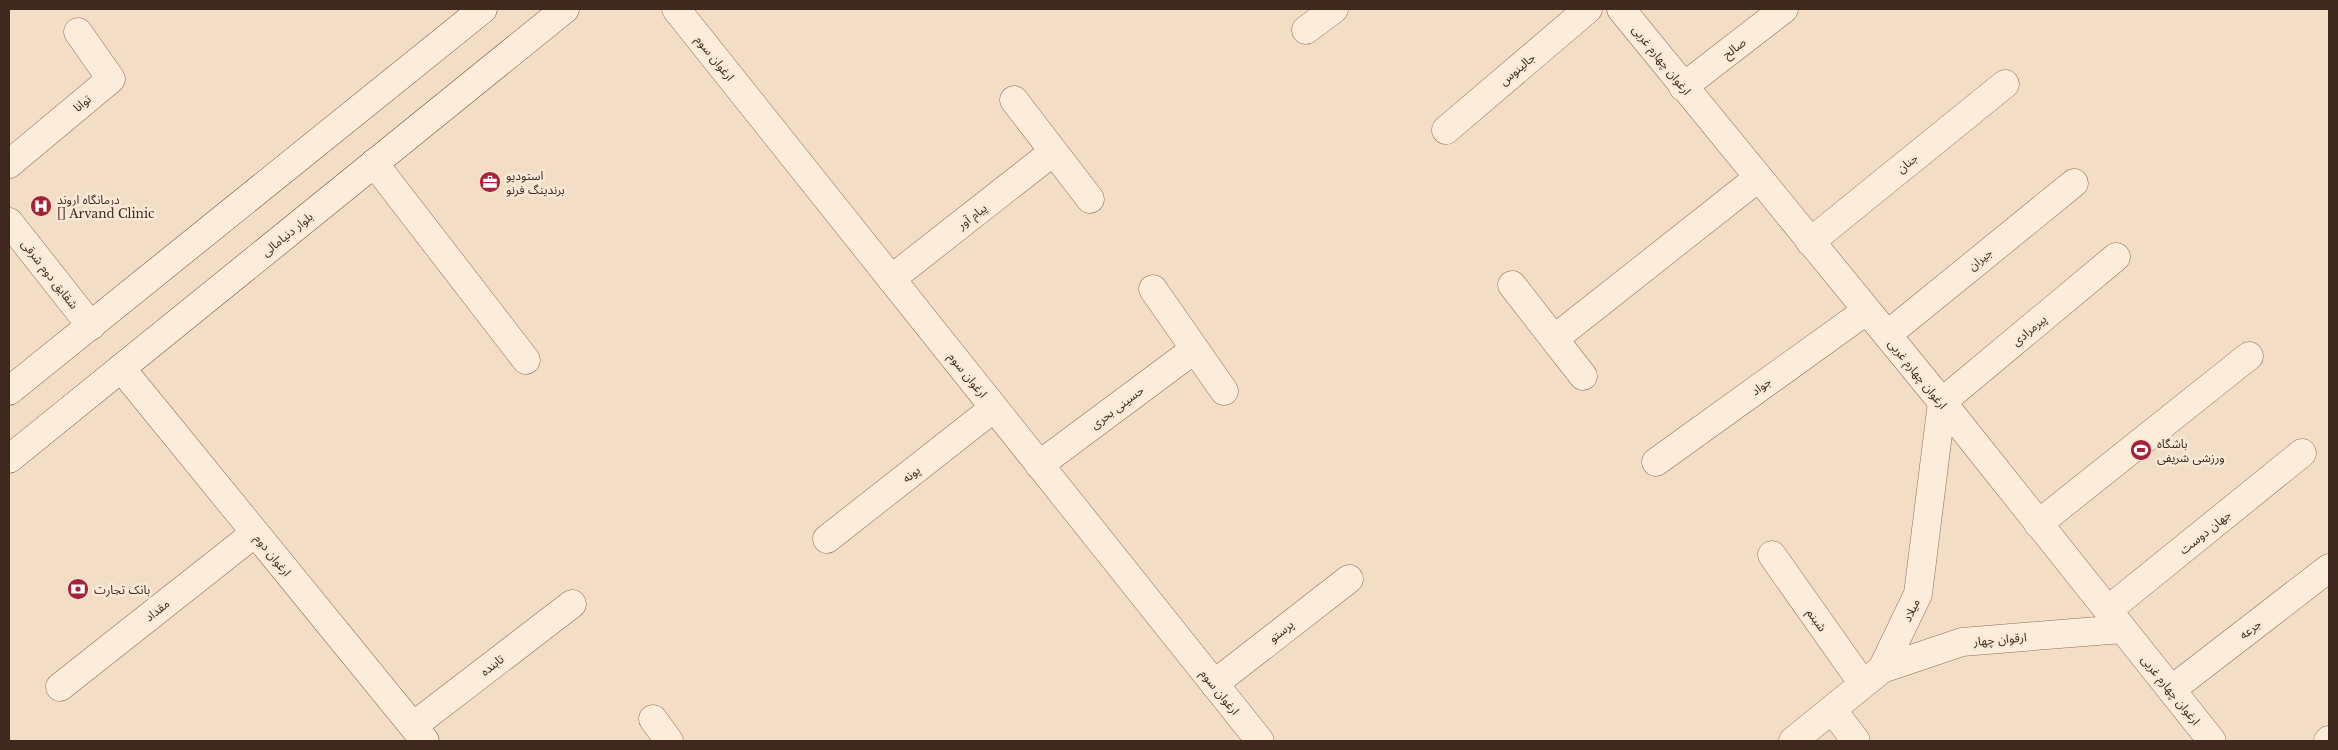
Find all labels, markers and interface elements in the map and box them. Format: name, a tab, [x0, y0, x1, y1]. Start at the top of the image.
street label: ارغوان چهارم غربی	[1628, 22, 1695, 99]
street label: ارغوان سوم	[691, 32, 738, 85]
street label: صالح	[1719, 34, 1750, 63]
street label: جالینوس	[1496, 50, 1538, 88]
street label: توانا	[70, 91, 94, 115]
street label: جنان	[1893, 150, 1921, 176]
place label: استودیو برندینگ فرنو	[506, 168, 565, 197]
office icon: استودیو برندینگ فرنو	[478, 170, 502, 194]
place label: درمانگاه اروند [] Arvand Clinic	[57, 192, 155, 221]
hospital icon: درمانگاه اروند [] Arvand Clinic	[29, 194, 53, 218]
street label: پیام آور	[953, 200, 991, 234]
street label: بلوار دنیامالی	[258, 209, 316, 259]
street label: شقایق دوم شرقی	[17, 236, 82, 313]
street label: جیران	[1965, 245, 1995, 273]
street label: پیرمرادی	[2009, 311, 2050, 350]
street label: ارغوان چهارم غربی	[1884, 336, 1951, 413]
street label: ارغوان سوم	[944, 349, 991, 402]
street label: جواد	[1748, 374, 1774, 398]
street label: حسینی بحری	[1087, 382, 1147, 432]
place label: باشگاه ورزشی شریفی	[2157, 436, 2225, 465]
sports icon: باشگاه ورزشی شریفی	[2129, 438, 2153, 462]
street label: پونه	[899, 462, 924, 486]
street label: جهان دوست	[2176, 507, 2234, 557]
street label: ارغوان دوم	[250, 531, 295, 581]
bank icon: بانک تجارت	[66, 577, 90, 601]
place label: بانک تجارت	[94, 582, 150, 597]
street label: مقداد	[142, 596, 172, 624]
street label: میلاد	[1899, 596, 1923, 624]
street label: شبنم	[1802, 606, 1830, 635]
street label: جرعه	[2236, 616, 2264, 642]
street label: پرستو	[1266, 617, 1297, 646]
street label: ارقوان چهار	[1972, 629, 2028, 650]
street label: تابنده	[477, 651, 507, 679]
street label: ارغوان چهارم غربی	[2137, 652, 2204, 729]
street label: ارغوان سوم	[1196, 666, 1243, 719]

